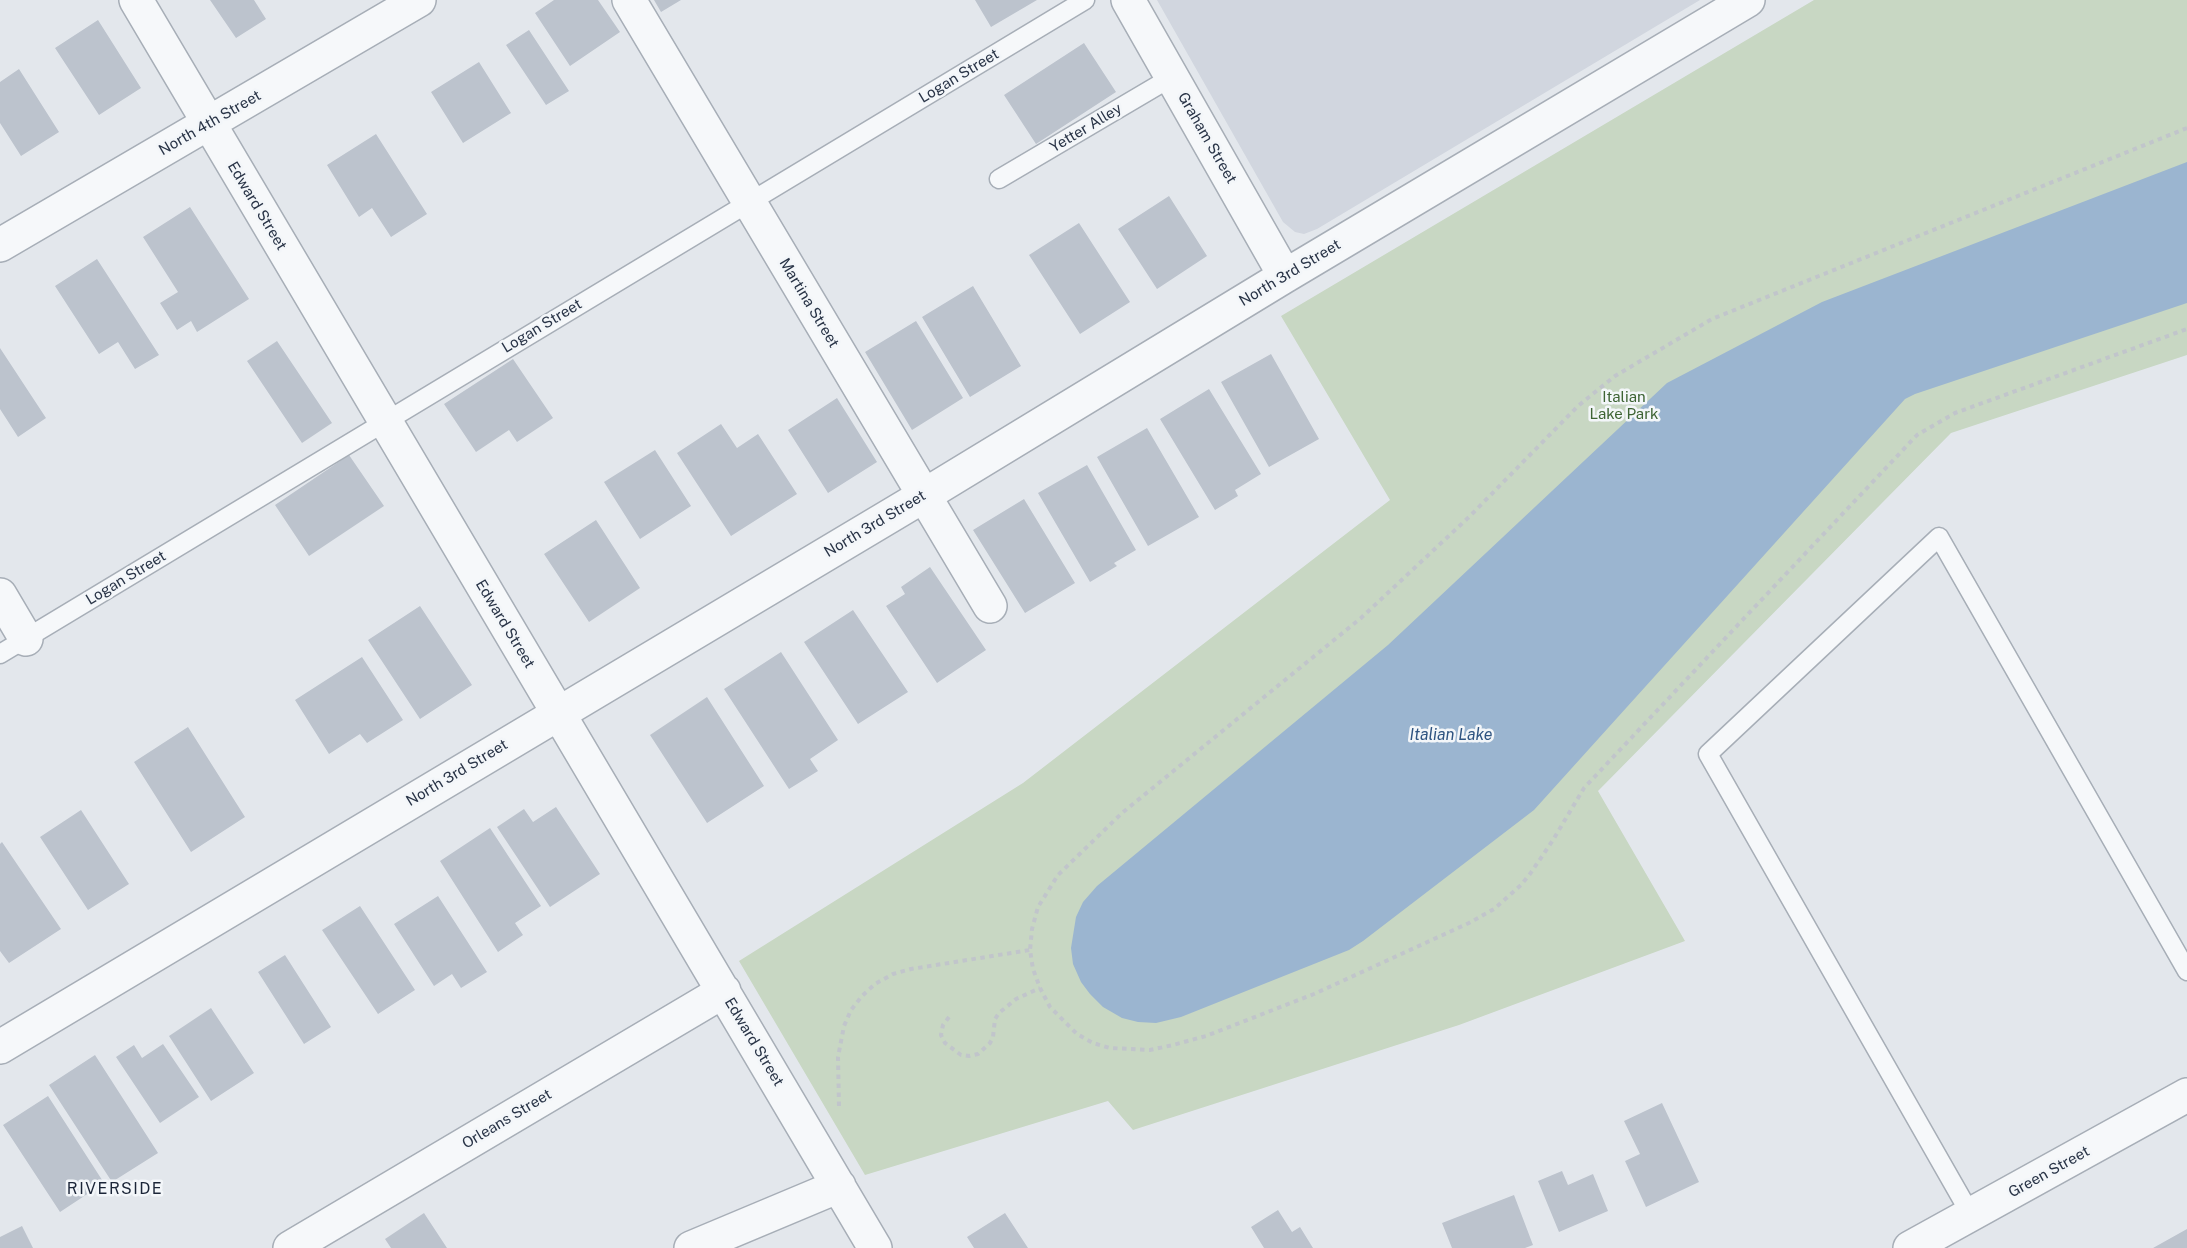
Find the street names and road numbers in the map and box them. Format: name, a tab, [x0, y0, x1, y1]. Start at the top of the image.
street label: Logan Street	[916, 45, 1002, 107]
street label: North 4th Street	[156, 86, 264, 160]
street label: Graham Street	[1174, 89, 1240, 187]
street label: Yetter Alley	[1047, 100, 1125, 156]
street label: Edward Street	[224, 158, 290, 254]
street label: North 3rd Street	[1236, 236, 1344, 310]
street label: Martina Street	[775, 255, 843, 351]
street label: Logan Street	[499, 295, 585, 357]
street label: North 3rd Street	[821, 487, 929, 561]
street label: Logan Street	[83, 547, 169, 609]
street label: Edward Street	[472, 576, 538, 672]
street label: North 3rd Street	[403, 736, 511, 810]
street label: Edward Street	[721, 994, 787, 1090]
street label: Orleans Street	[459, 1085, 555, 1153]
street label: Green Street	[2005, 1142, 2093, 1202]

